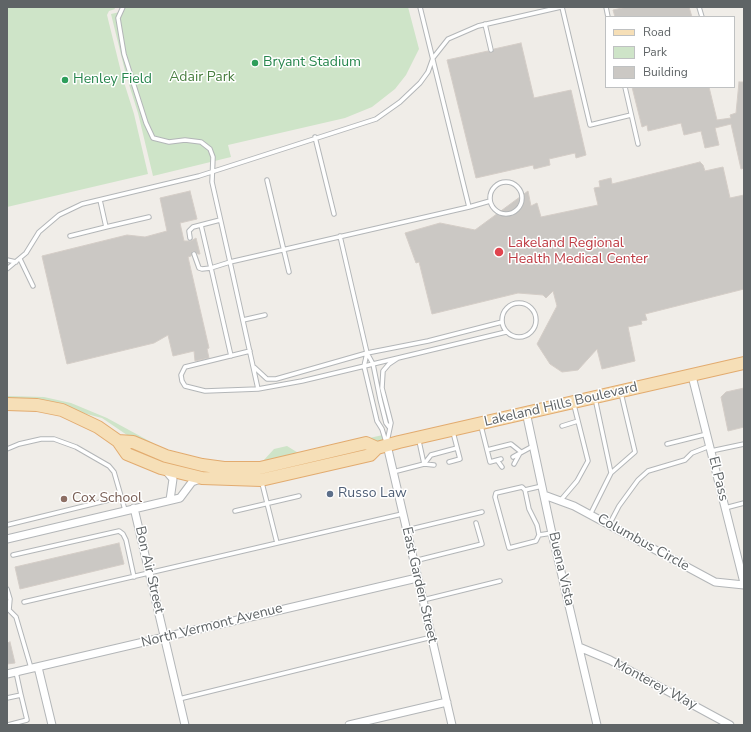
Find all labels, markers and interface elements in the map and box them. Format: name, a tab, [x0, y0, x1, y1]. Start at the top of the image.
legend	[605, 16, 735, 88]
text: Road	[643, 24, 671, 40]
text: Park	[643, 44, 667, 60]
place label: Bryant Stadium	[263, 55, 361, 71]
marker: Bryant Stadium	[250, 58, 260, 68]
text: Building	[643, 64, 688, 80]
park label: Adair Park	[169, 70, 235, 86]
place label: Henley Field	[73, 72, 152, 88]
marker: Henley Field	[60, 75, 70, 85]
place label: Lakeland Regional Health Medical Center	[508, 236, 648, 268]
marker: Lakeland Regional Health Medical Center	[493, 246, 505, 258]
street label: Lakeland Hills Boulevard	[483, 379, 639, 431]
street label: El Pass	[704, 455, 732, 503]
place label: Russo Law	[338, 486, 407, 502]
marker: Russo Law	[325, 489, 335, 499]
place label: Cox School	[72, 491, 142, 507]
marker: Cox School	[59, 494, 69, 504]
street label: Columbus Circle	[594, 511, 692, 575]
street label: Bon Air Street	[131, 525, 167, 615]
street label: East Garden Street	[397, 525, 441, 645]
street label: Buena Vista	[544, 530, 578, 608]
street label: North Vermont Avenue	[140, 600, 284, 652]
street label: Monterey Way	[610, 656, 700, 714]

